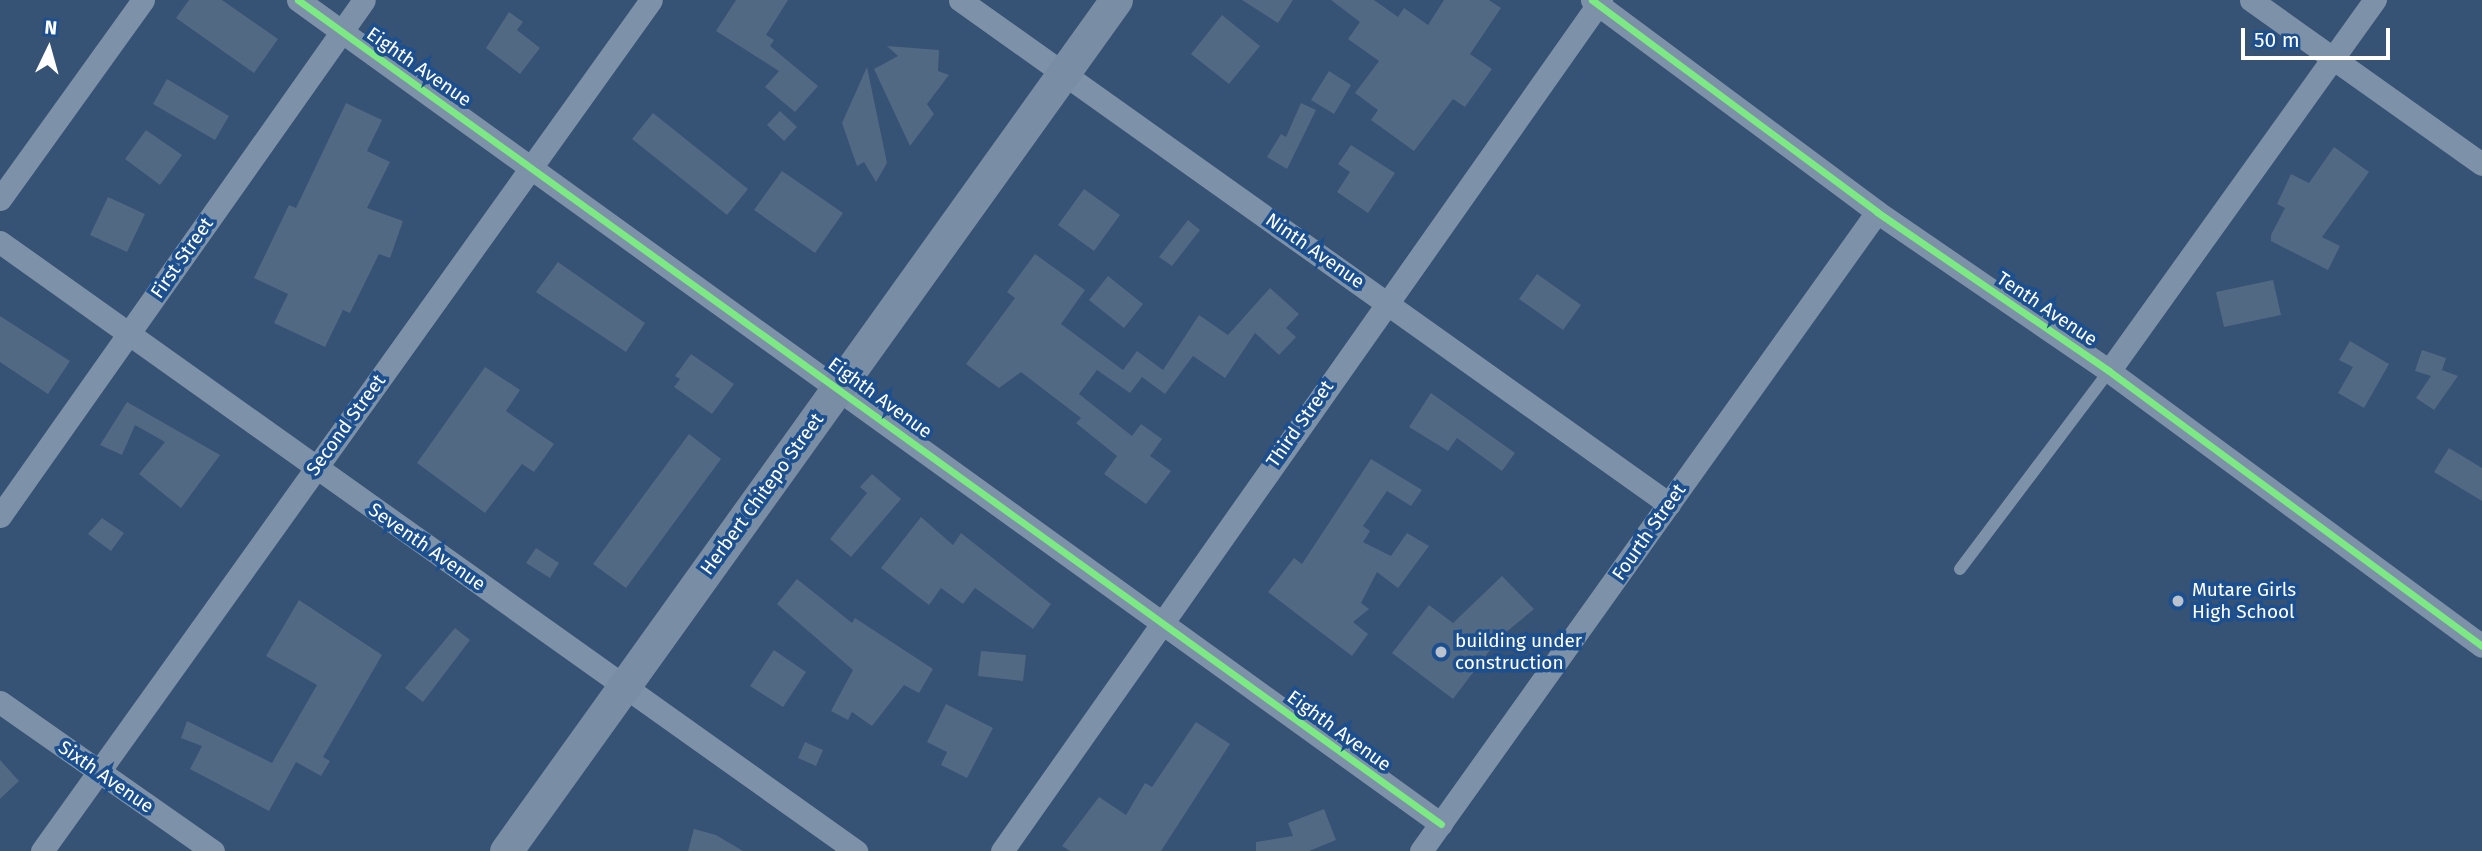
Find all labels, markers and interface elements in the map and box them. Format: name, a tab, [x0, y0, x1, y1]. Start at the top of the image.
north arrow	[14, 14, 84, 84]
scale bar	[2244, 14, 2393, 58]
text: N	[44, 16, 58, 40]
street label: Eighth Avenue	[362, 22, 476, 112]
text: 50 m	[2254, 27, 2300, 53]
street label: Ninth Avenue	[1261, 209, 1369, 293]
street label: First Street	[146, 213, 218, 303]
street label: Tenth Avenue	[1992, 267, 2102, 351]
street label: Eighth Avenue	[824, 353, 936, 443]
street label: Second Street	[302, 370, 390, 480]
street label: Third Street	[1262, 376, 1338, 472]
street label: Herbert Chitepo Street	[696, 409, 828, 579]
street label: Fourth Street	[1607, 479, 1691, 585]
street label: Seventh Avenue	[364, 498, 490, 596]
place label: Mutare Girls High School	[2192, 579, 2296, 623]
marker: Mutare Girls High School	[2170, 593, 2186, 609]
place label: building under construction	[1455, 630, 1582, 674]
marker: building under construction	[1433, 644, 1449, 660]
street label: Eighth Avenue	[1283, 686, 1395, 776]
street label: Sixth Avenue	[54, 736, 158, 818]

